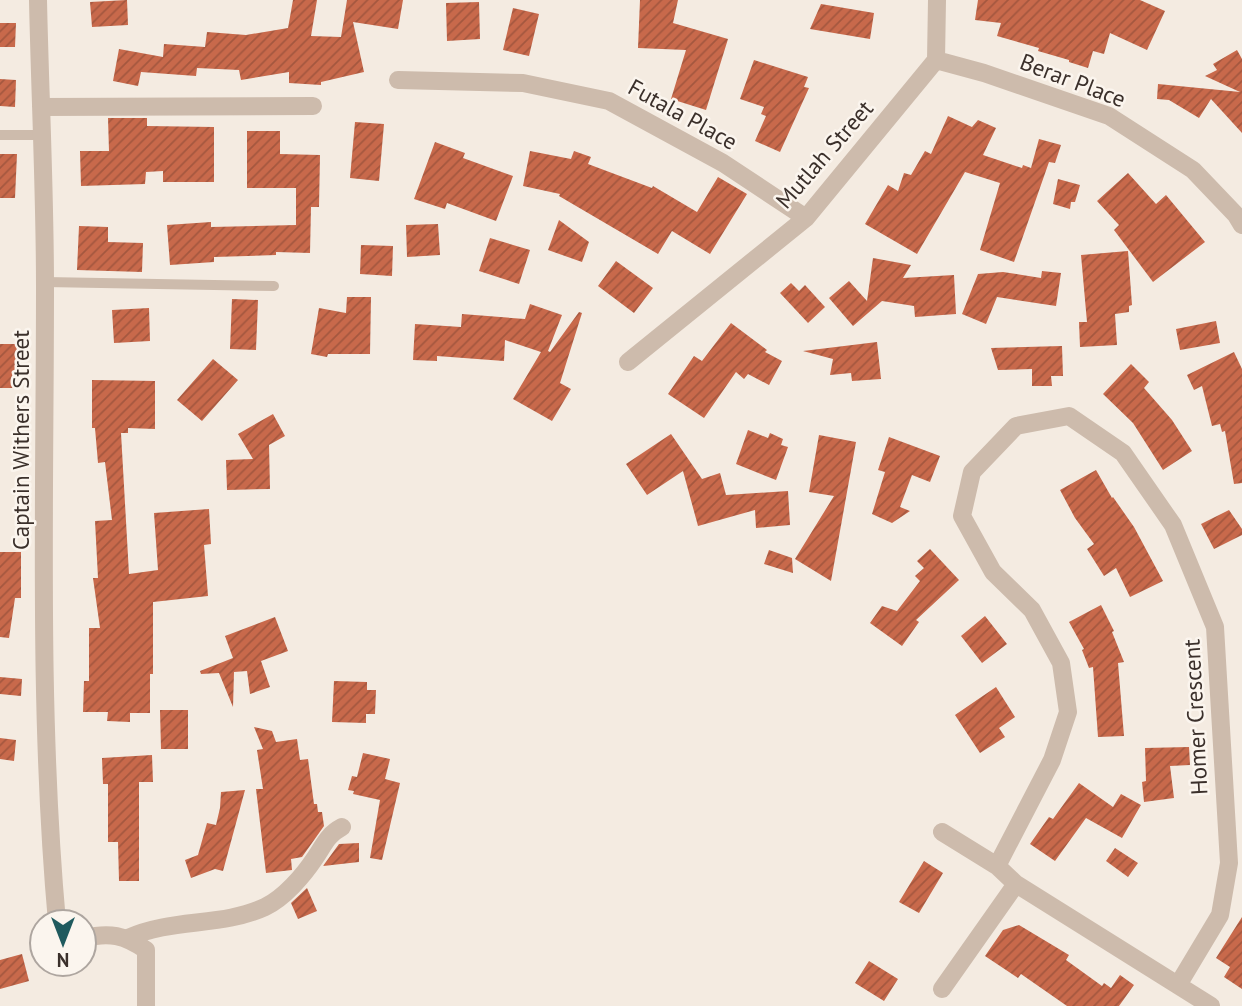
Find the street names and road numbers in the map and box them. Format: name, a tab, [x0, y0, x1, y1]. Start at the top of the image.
street label: Berar Place	[1016, 47, 1130, 113]
street label: Futala Place	[623, 72, 743, 156]
street label: Mutlah Street	[769, 94, 879, 214]
street label: Captain Withers Street	[6, 330, 35, 550]
street label: Homer Crescent	[1176, 638, 1214, 796]

